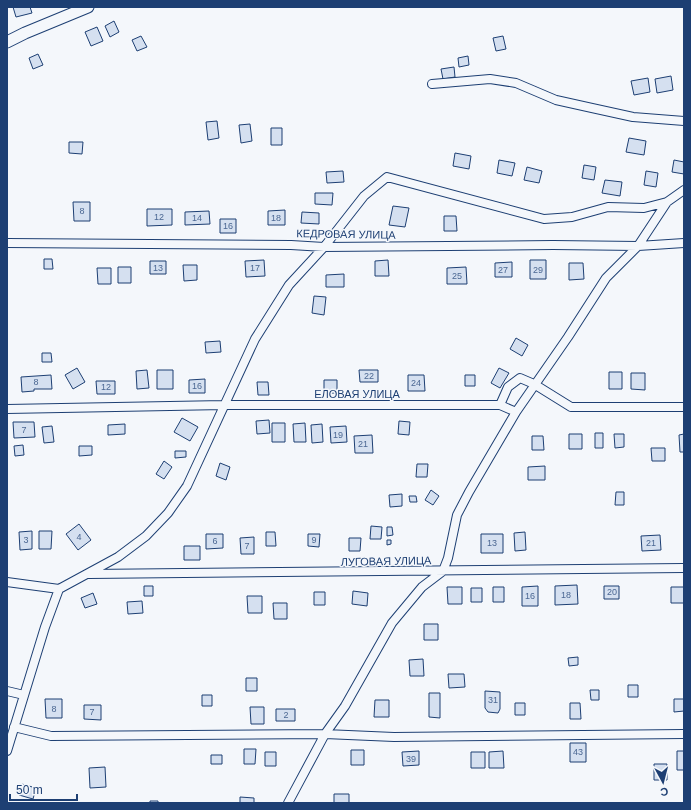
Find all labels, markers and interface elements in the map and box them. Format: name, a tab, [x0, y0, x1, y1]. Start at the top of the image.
house number: 8	[79, 206, 85, 216]
house number: 12	[154, 212, 164, 222]
house number: 14	[192, 213, 202, 223]
house number: 18	[271, 213, 281, 223]
house number: 16	[223, 221, 233, 231]
street label: КЕДРОВАЯ УЛИЦА	[296, 227, 396, 241]
house number: 13	[153, 263, 163, 273]
house number: 17	[250, 263, 260, 273]
house number: 27	[498, 265, 508, 275]
house number: 29	[533, 265, 543, 275]
house number: 25	[452, 271, 462, 281]
house number: 22	[364, 371, 374, 381]
house number: 8	[33, 377, 39, 387]
house number: 24	[411, 378, 421, 388]
house number: 16	[192, 381, 202, 391]
house number: 12	[101, 382, 111, 392]
street label: ЕЛОВАЯ УЛИЦА	[314, 388, 400, 400]
house number: 7	[21, 425, 27, 435]
house number: 19	[333, 430, 343, 440]
house number: 21	[358, 439, 368, 449]
house number: 4	[76, 532, 82, 542]
house number: 3	[23, 535, 29, 545]
house number: 9	[311, 535, 317, 545]
house number: 6	[212, 536, 218, 546]
house number: 13	[487, 538, 497, 548]
house number: 21	[646, 538, 656, 548]
house number: 7	[244, 541, 250, 551]
street label: ЛУГОВАЯ УЛИЦА	[341, 554, 432, 568]
house number: 20	[607, 587, 617, 597]
house number: 18	[561, 590, 571, 600]
house number: 16	[525, 591, 535, 601]
house number: 31	[488, 695, 498, 705]
house number: 8	[51, 704, 57, 714]
house number: 7	[89, 707, 95, 717]
house number: 2	[283, 710, 289, 720]
house number: 43	[573, 747, 583, 757]
house number: 39	[406, 754, 416, 764]
north arrow	[643, 762, 683, 802]
scale bar	[10, 776, 77, 802]
text: 50 m	[16, 783, 43, 797]
text: С	[659, 785, 669, 798]

